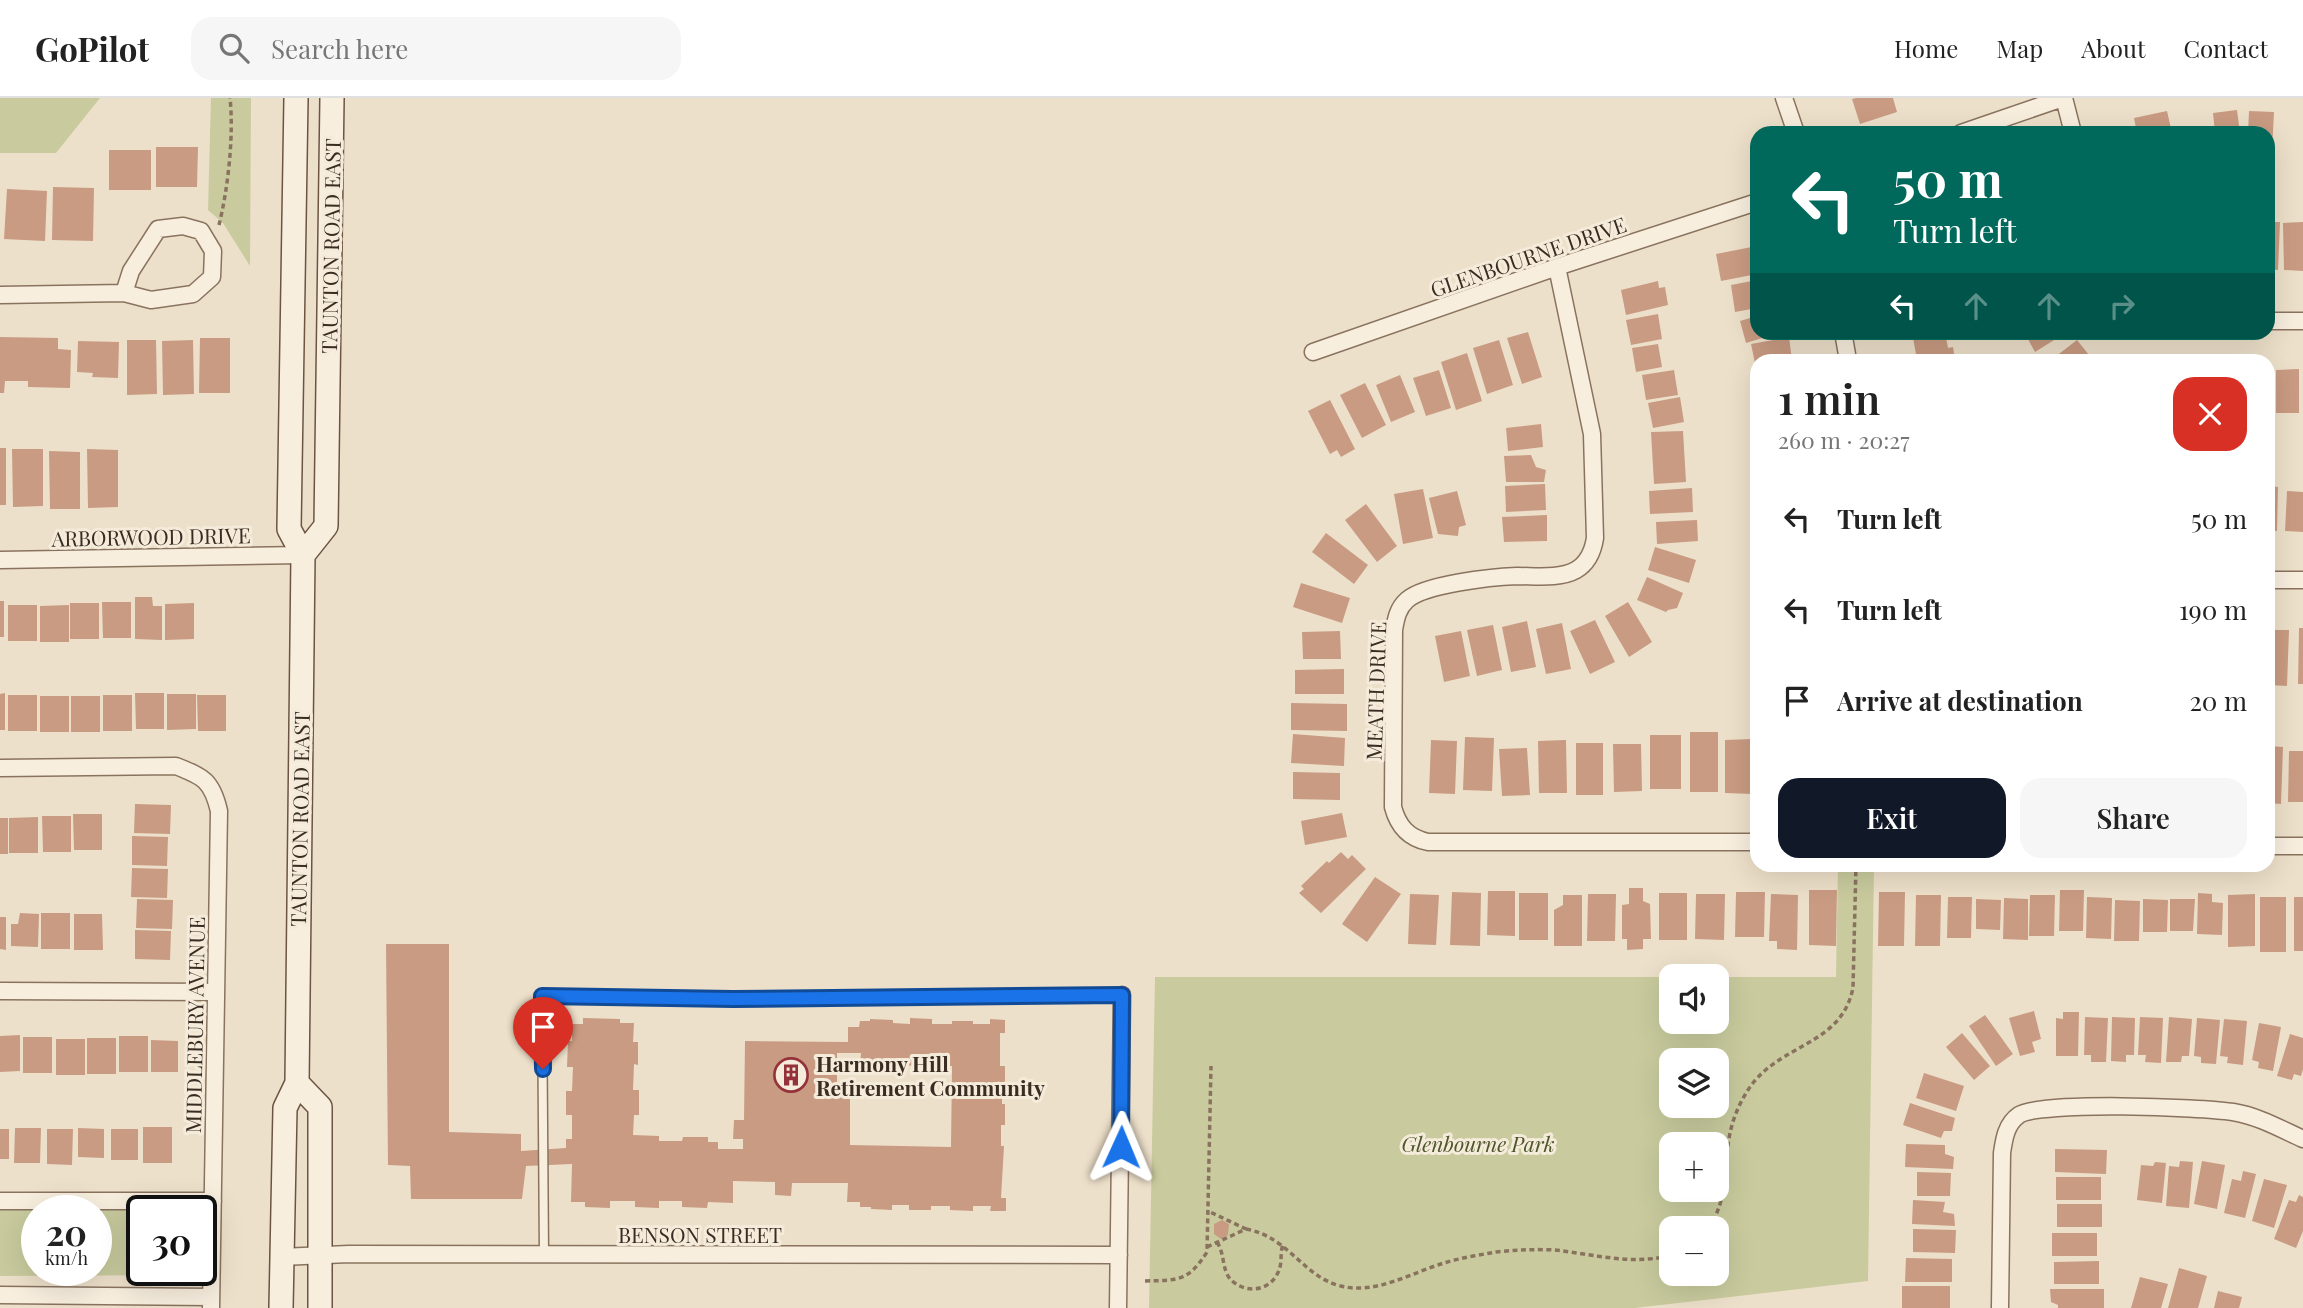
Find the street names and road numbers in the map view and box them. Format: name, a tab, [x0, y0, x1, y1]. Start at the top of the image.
street label: TAUNTON ROAD EAST	[314, 138, 346, 354]
street label: GLENBOURNE DRIVE	[1426, 209, 1630, 303]
street label: ARBORWOOD DRIVE	[50, 520, 251, 552]
street label: MEATH DRIVE	[1359, 621, 1391, 761]
street label: TAUNTON ROAD EAST	[283, 711, 315, 927]
street label: MIDDLEBURY AVENUE	[178, 916, 210, 1134]
street label: BENSON STREET	[618, 1220, 782, 1248]

